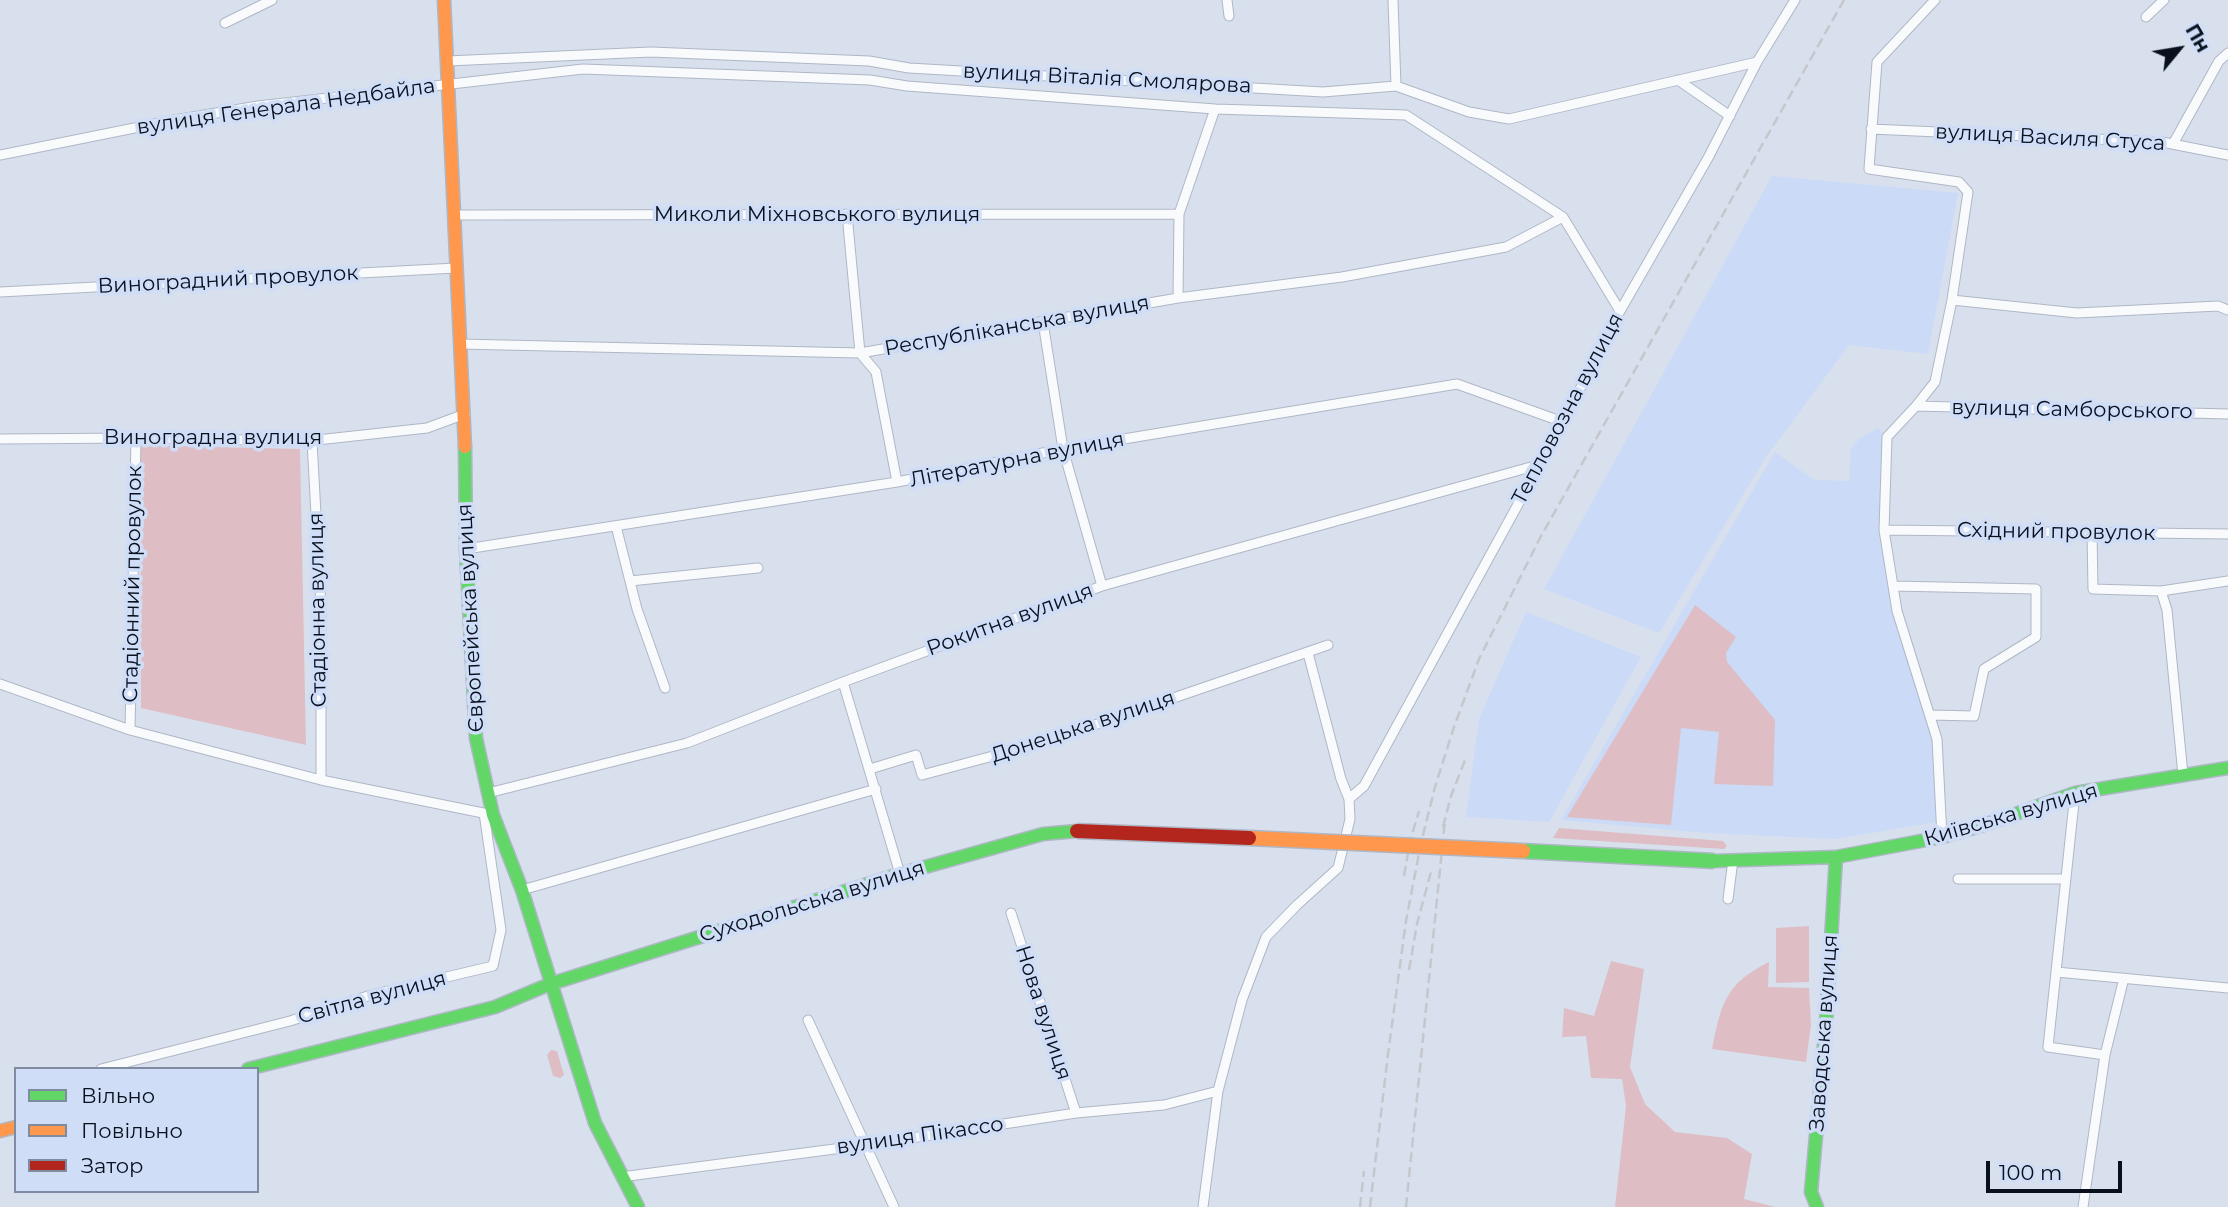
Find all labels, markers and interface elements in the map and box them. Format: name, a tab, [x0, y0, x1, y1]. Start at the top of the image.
north arrow	[2144, 14, 2214, 84]
text: Пн	[2181, 20, 2215, 56]
street label: вулиця Віталія Смолярова	[962, 59, 1252, 99]
street label: вулиця Генерала Недбайла	[135, 74, 437, 140]
street label: вулиця Василя Стуса	[1934, 119, 2166, 157]
street label: Миколи Міхновського вулиця	[654, 202, 980, 228]
street label: Виноградний провулок	[97, 261, 359, 299]
street label: Республіканська вулиця	[883, 290, 1151, 362]
street label: Тепловозна вулиця	[1507, 309, 1629, 509]
street label: вулиця Самборського	[1951, 395, 2193, 425]
street label: Виноградна вулиця	[104, 425, 322, 451]
street label: Літературна вулиця	[908, 427, 1126, 493]
street label: Стадіонний провулок	[118, 465, 148, 703]
street label: Європейська вулиця	[452, 503, 490, 733]
street label: Стадіонна вулиця	[304, 513, 332, 707]
street label: Східний провулок	[1957, 518, 2155, 546]
street label: Рокитна вулиця	[923, 578, 1097, 662]
street label: Донецька вулиця	[988, 685, 1178, 769]
street label: Київська вулиця	[1921, 778, 2101, 852]
street label: Суходольська вулиця	[696, 856, 928, 948]
street label: Заводська вулиця	[1805, 934, 1843, 1132]
street label: Нова вулиця	[1009, 943, 1077, 1083]
street label: Світла вулиця	[295, 966, 449, 1030]
legend	[14, 1067, 259, 1193]
text: Вільно	[81, 1083, 155, 1108]
street label: вулиця Пікассо	[835, 1112, 1005, 1160]
text: Повільно	[81, 1118, 183, 1143]
scale bar	[1990, 1148, 2126, 1192]
text: Затор	[81, 1153, 143, 1178]
text: 100 m	[1999, 1160, 2062, 1185]

